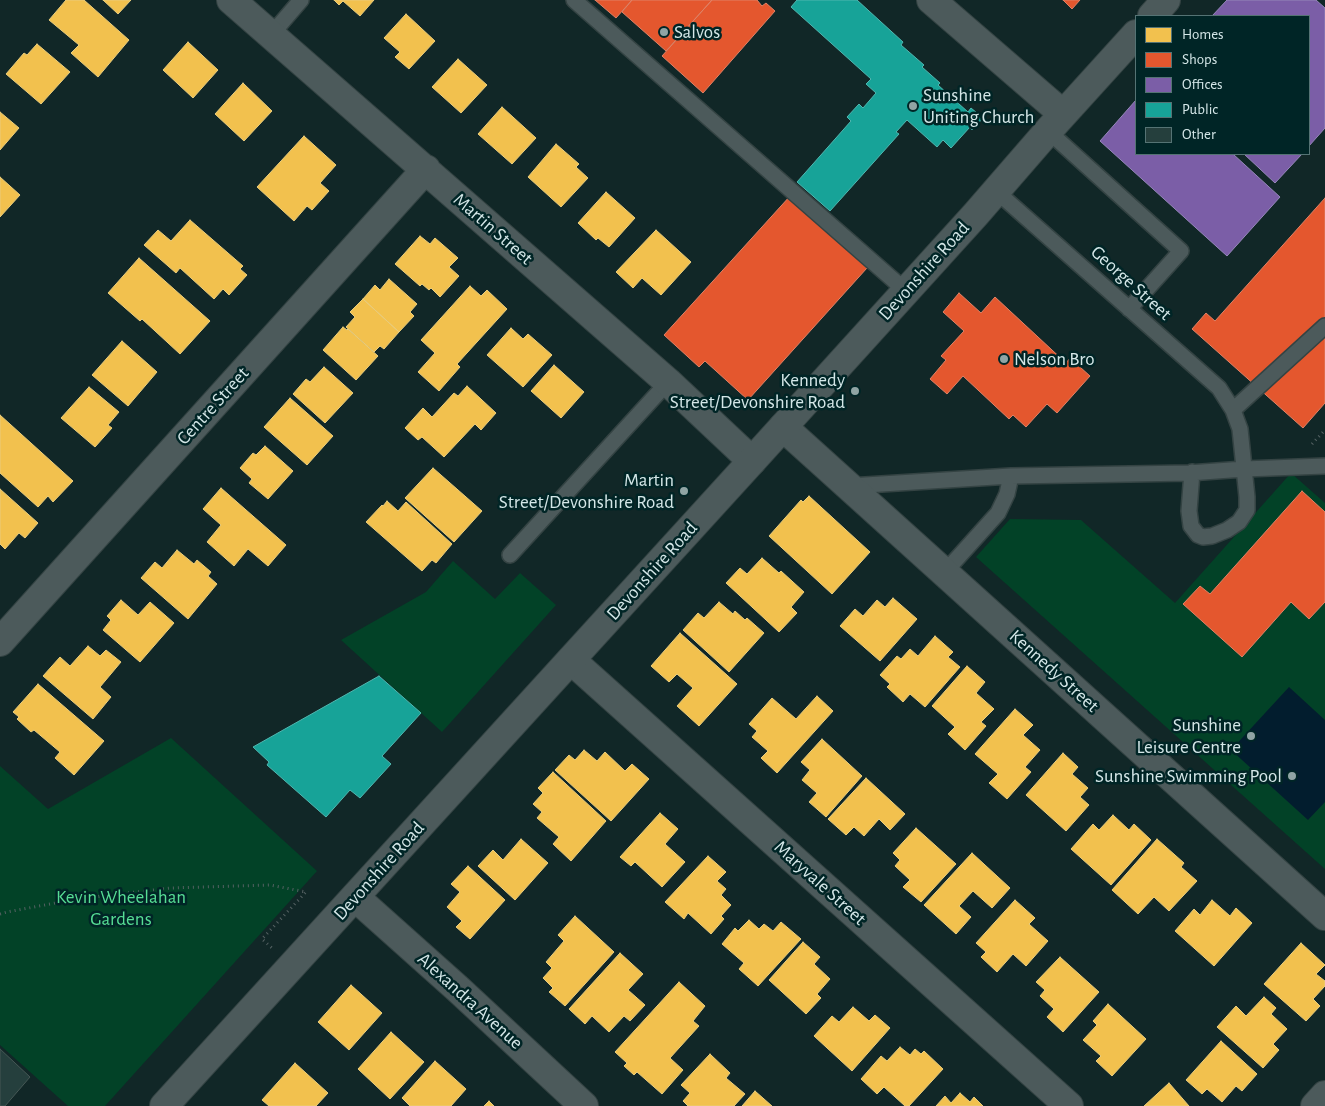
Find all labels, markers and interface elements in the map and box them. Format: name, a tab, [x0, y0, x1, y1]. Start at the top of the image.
legend	[1135, 15, 1310, 155]
place label: Salvos	[674, 21, 720, 43]
marker: Salvos	[658, 26, 670, 38]
text: Homes	[1182, 27, 1224, 42]
text: Shops	[1182, 52, 1217, 67]
text: Offices	[1182, 77, 1223, 92]
place label: Sunshine Uniting Church	[923, 84, 1034, 128]
marker: Sunshine Uniting Church	[907, 100, 919, 112]
text: Public	[1182, 102, 1218, 117]
text: Other	[1182, 127, 1216, 142]
street label: Martin Street	[449, 188, 537, 270]
street label: Devonshire Road	[874, 217, 974, 325]
street label: George Street	[1086, 241, 1176, 325]
place label: Nelson Bro	[1014, 348, 1095, 370]
marker: Nelson Bro	[998, 353, 1010, 365]
street label: Centre Street	[172, 362, 254, 450]
place label: Kennedy Street/Devonshire Road	[670, 369, 845, 413]
marker: Kennedy Street/Devonshire Road	[849, 385, 861, 397]
place label: Martin Street/Devonshire Road	[499, 469, 674, 513]
marker: Martin Street/Devonshire Road	[678, 485, 690, 497]
street label: Devonshire Road	[602, 517, 702, 625]
street label: Kennedy Street	[1004, 625, 1104, 717]
place label: Sunshine Leisure Centre	[1136, 714, 1241, 758]
marker: Sunshine Leisure Centre	[1245, 730, 1257, 742]
place label: Sunshine Swimming Pool	[1095, 765, 1282, 787]
marker: Sunshine Swimming Pool	[1286, 770, 1298, 782]
street label: Devonshire Road	[329, 817, 429, 925]
street label: Maryvale Street	[769, 836, 871, 930]
park label: Kevin Wheelahan Gardens	[56, 886, 186, 930]
street label: Alexandra Avenue	[413, 948, 527, 1054]

